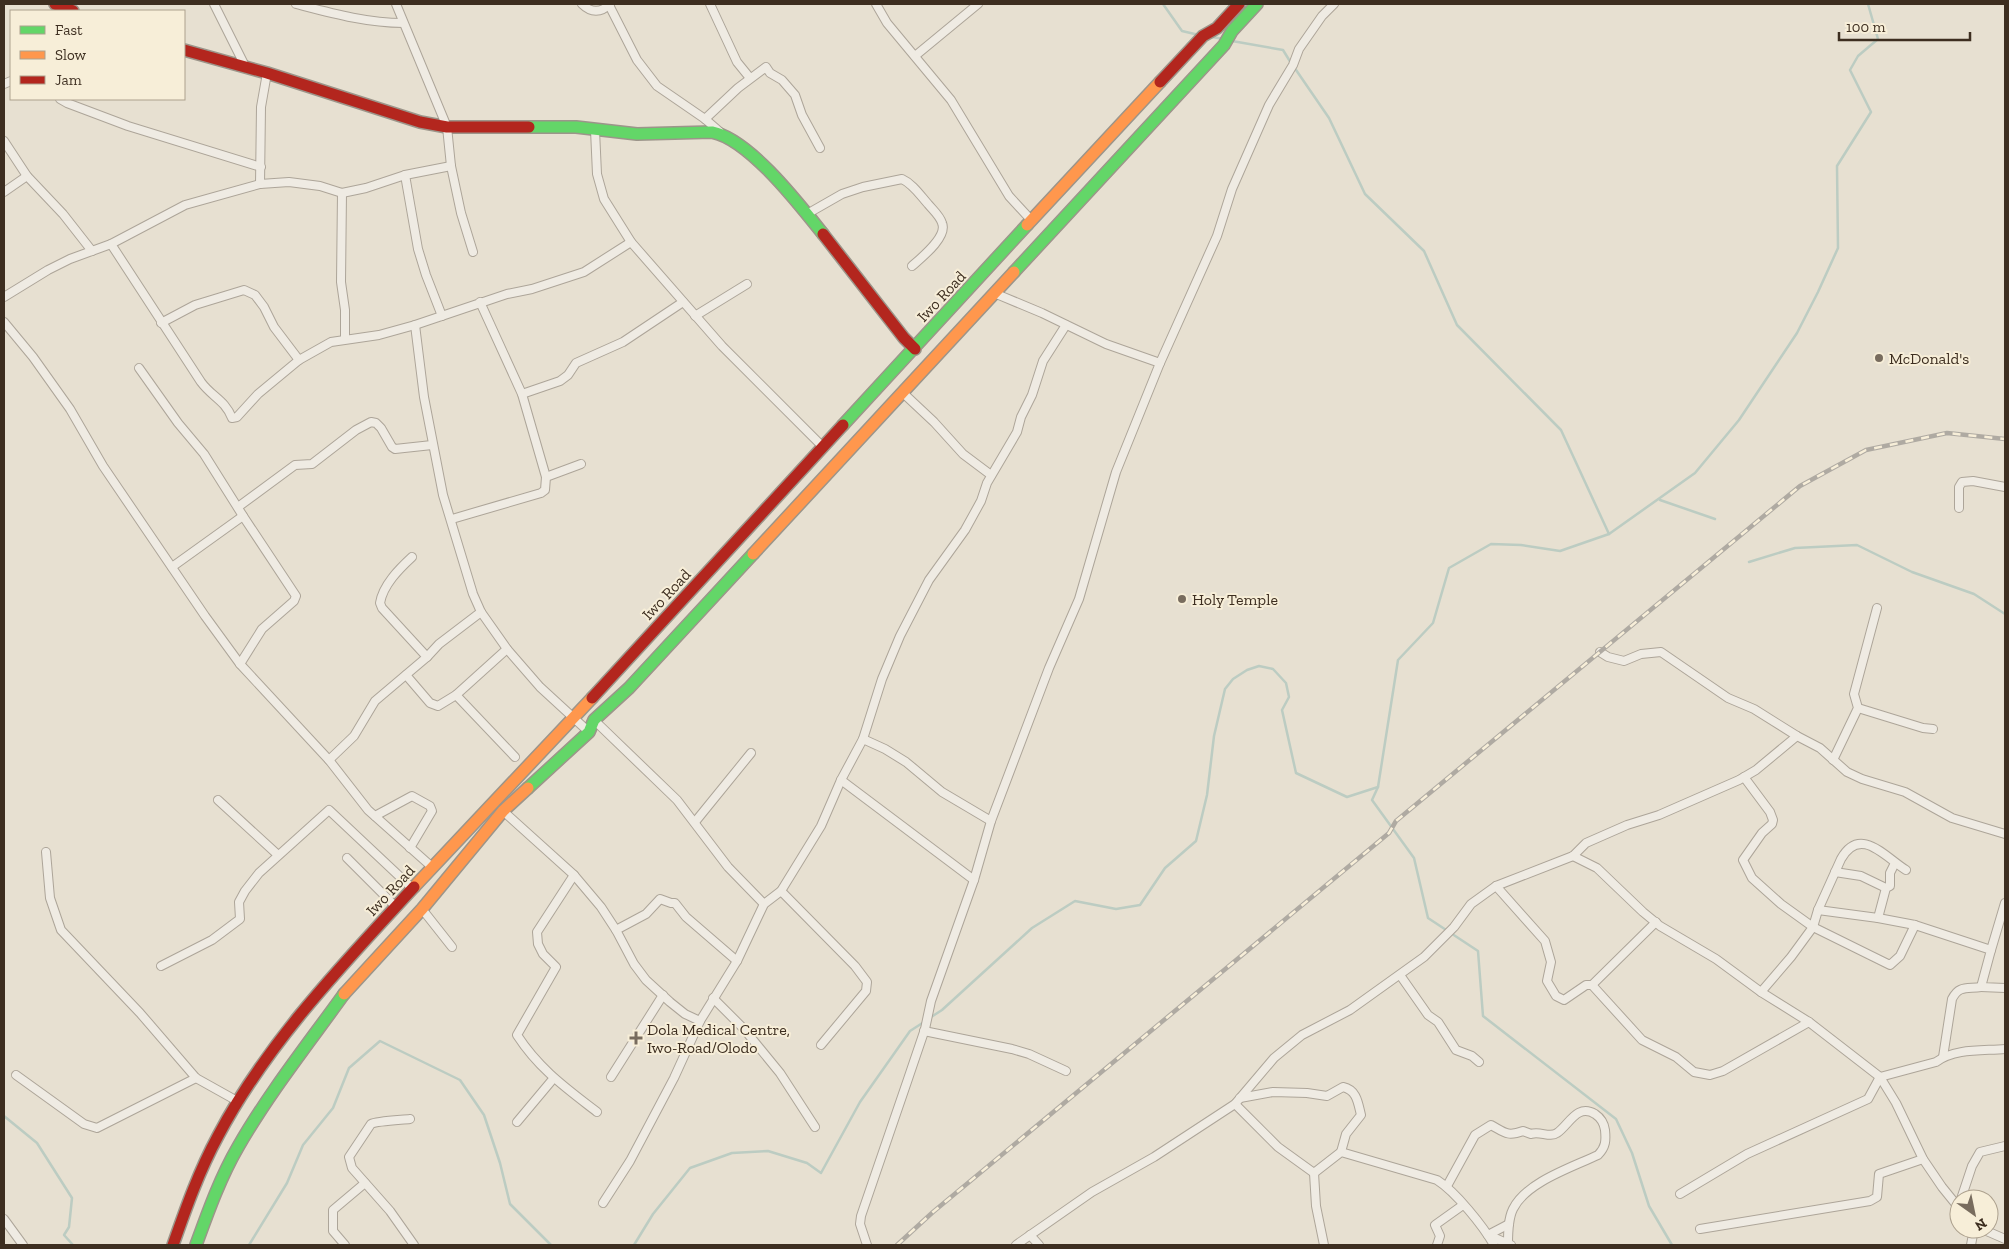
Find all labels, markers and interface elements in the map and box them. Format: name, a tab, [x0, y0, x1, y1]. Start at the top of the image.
legend	[10, 10, 185, 100]
scale bar	[1839, 10, 1970, 42]
text: 100 m	[1846, 18, 1885, 36]
text: Fast	[55, 21, 83, 39]
text: Slow	[55, 46, 87, 64]
text: Jam	[55, 71, 82, 89]
street label: Iwo Road	[913, 267, 970, 326]
place label: McDonald's	[1889, 349, 1969, 368]
marker: McDonald's	[1873, 352, 1885, 364]
street label: Iwo Road	[638, 565, 695, 624]
place label: Holy Temple	[1192, 590, 1278, 609]
marker: Holy Temple	[1176, 593, 1188, 605]
street label: Iwo Road	[362, 861, 419, 920]
place label: Dola Medical Centre, Iwo-Road/Olodo	[647, 1020, 790, 1057]
marker: Dola Medical Centre, Iwo-Road/Olodo	[629, 1031, 643, 1045]
north arrow	[1949, 1189, 1999, 1239]
text: N	[1971, 1214, 1990, 1235]

